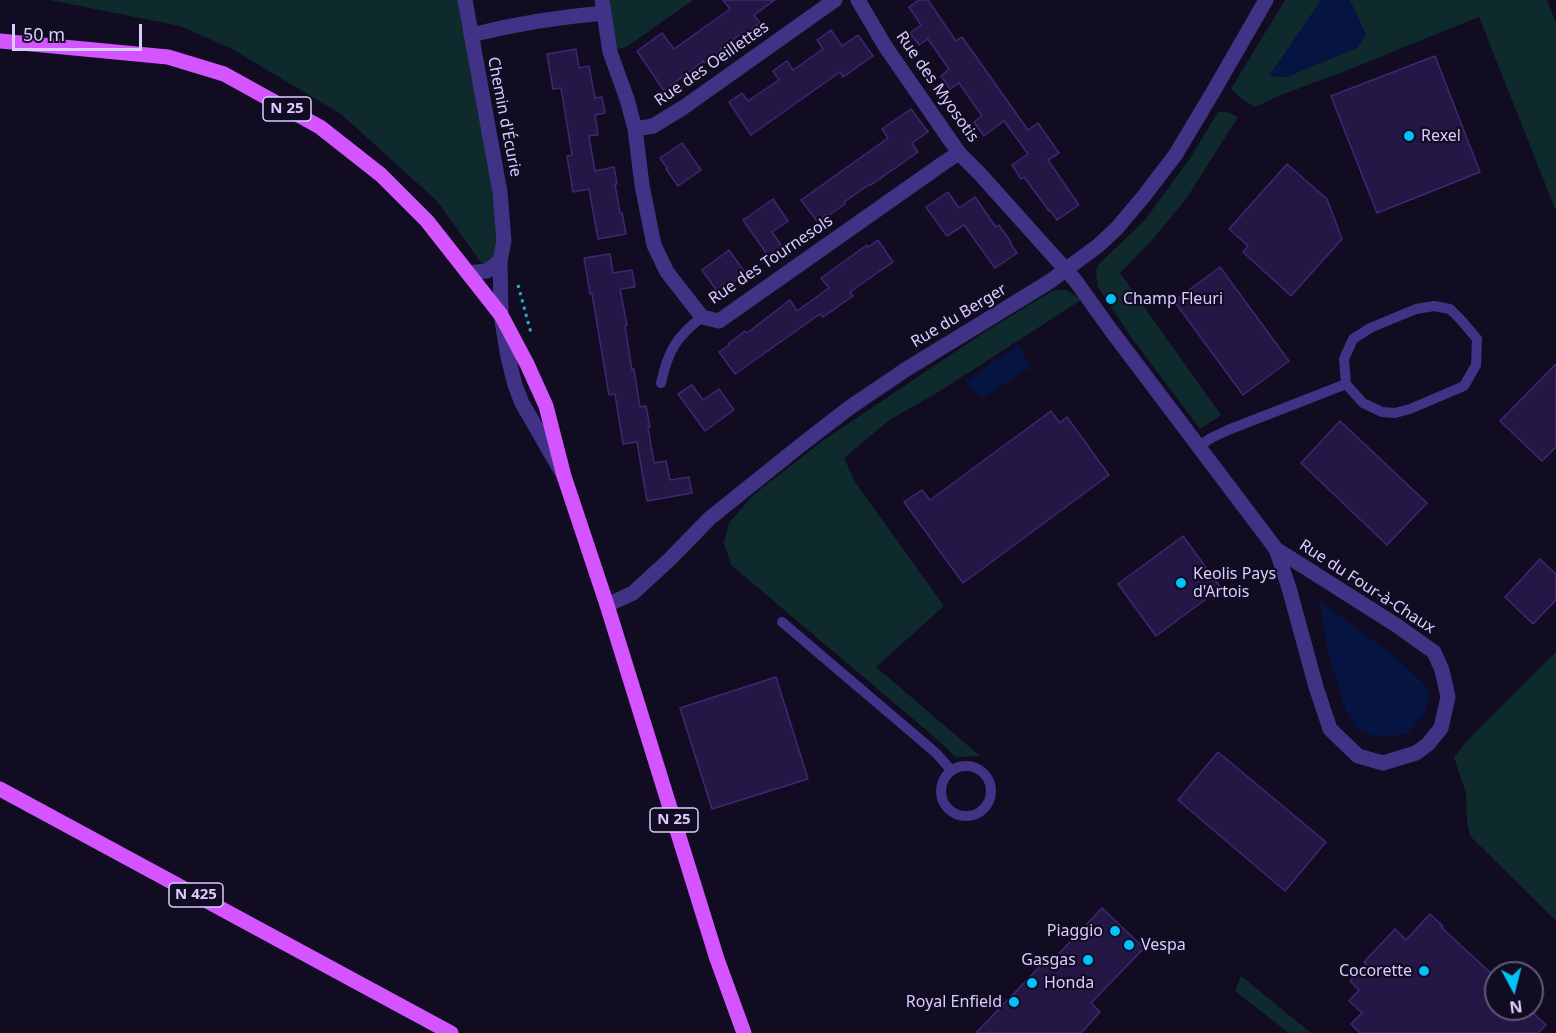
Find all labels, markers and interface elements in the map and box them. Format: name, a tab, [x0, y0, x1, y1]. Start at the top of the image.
scale bar	[15, 12, 146, 50]
street label: Rue des Oeillettes	[651, 17, 773, 111]
text: 50 m	[23, 22, 65, 46]
street label: Rue des Myosotis	[892, 28, 982, 146]
street label: Chemin d'Écurie	[483, 55, 525, 179]
road number: N 25	[263, 97, 311, 121]
place label: Rexel	[1421, 126, 1461, 146]
marker: Rexel	[1402, 129, 1416, 143]
street label: Rue des Tournesols	[705, 211, 837, 309]
street label: Rue du Berger	[908, 280, 1010, 352]
place label: Champ Fleuri	[1123, 289, 1223, 309]
marker: Champ Fleuri	[1104, 292, 1118, 306]
street label: Rue du Four-à-Chaux	[1296, 536, 1438, 638]
place label: Keolis Pays d'Artois	[1193, 564, 1276, 602]
marker: Keolis Pays d'Artois	[1174, 576, 1188, 590]
road number: N 25	[650, 808, 698, 832]
road number: N 425	[169, 883, 223, 907]
place label: Piaggio	[1047, 921, 1103, 941]
marker: Piaggio	[1108, 924, 1122, 938]
place label: Vespa	[1141, 935, 1186, 955]
marker: Vespa	[1122, 938, 1136, 952]
place label: Gasgas	[1021, 950, 1076, 970]
marker: Gasgas	[1081, 953, 1095, 967]
place label: Cocorette	[1339, 961, 1412, 981]
north arrow	[1484, 961, 1544, 1021]
marker: Cocorette	[1417, 964, 1431, 978]
place label: Honda	[1044, 973, 1094, 993]
marker: Honda	[1025, 976, 1039, 990]
place label: Royal Enfield	[906, 992, 1002, 1012]
marker: Royal Enfield	[1007, 995, 1021, 1009]
text: N	[1508, 995, 1524, 1019]

